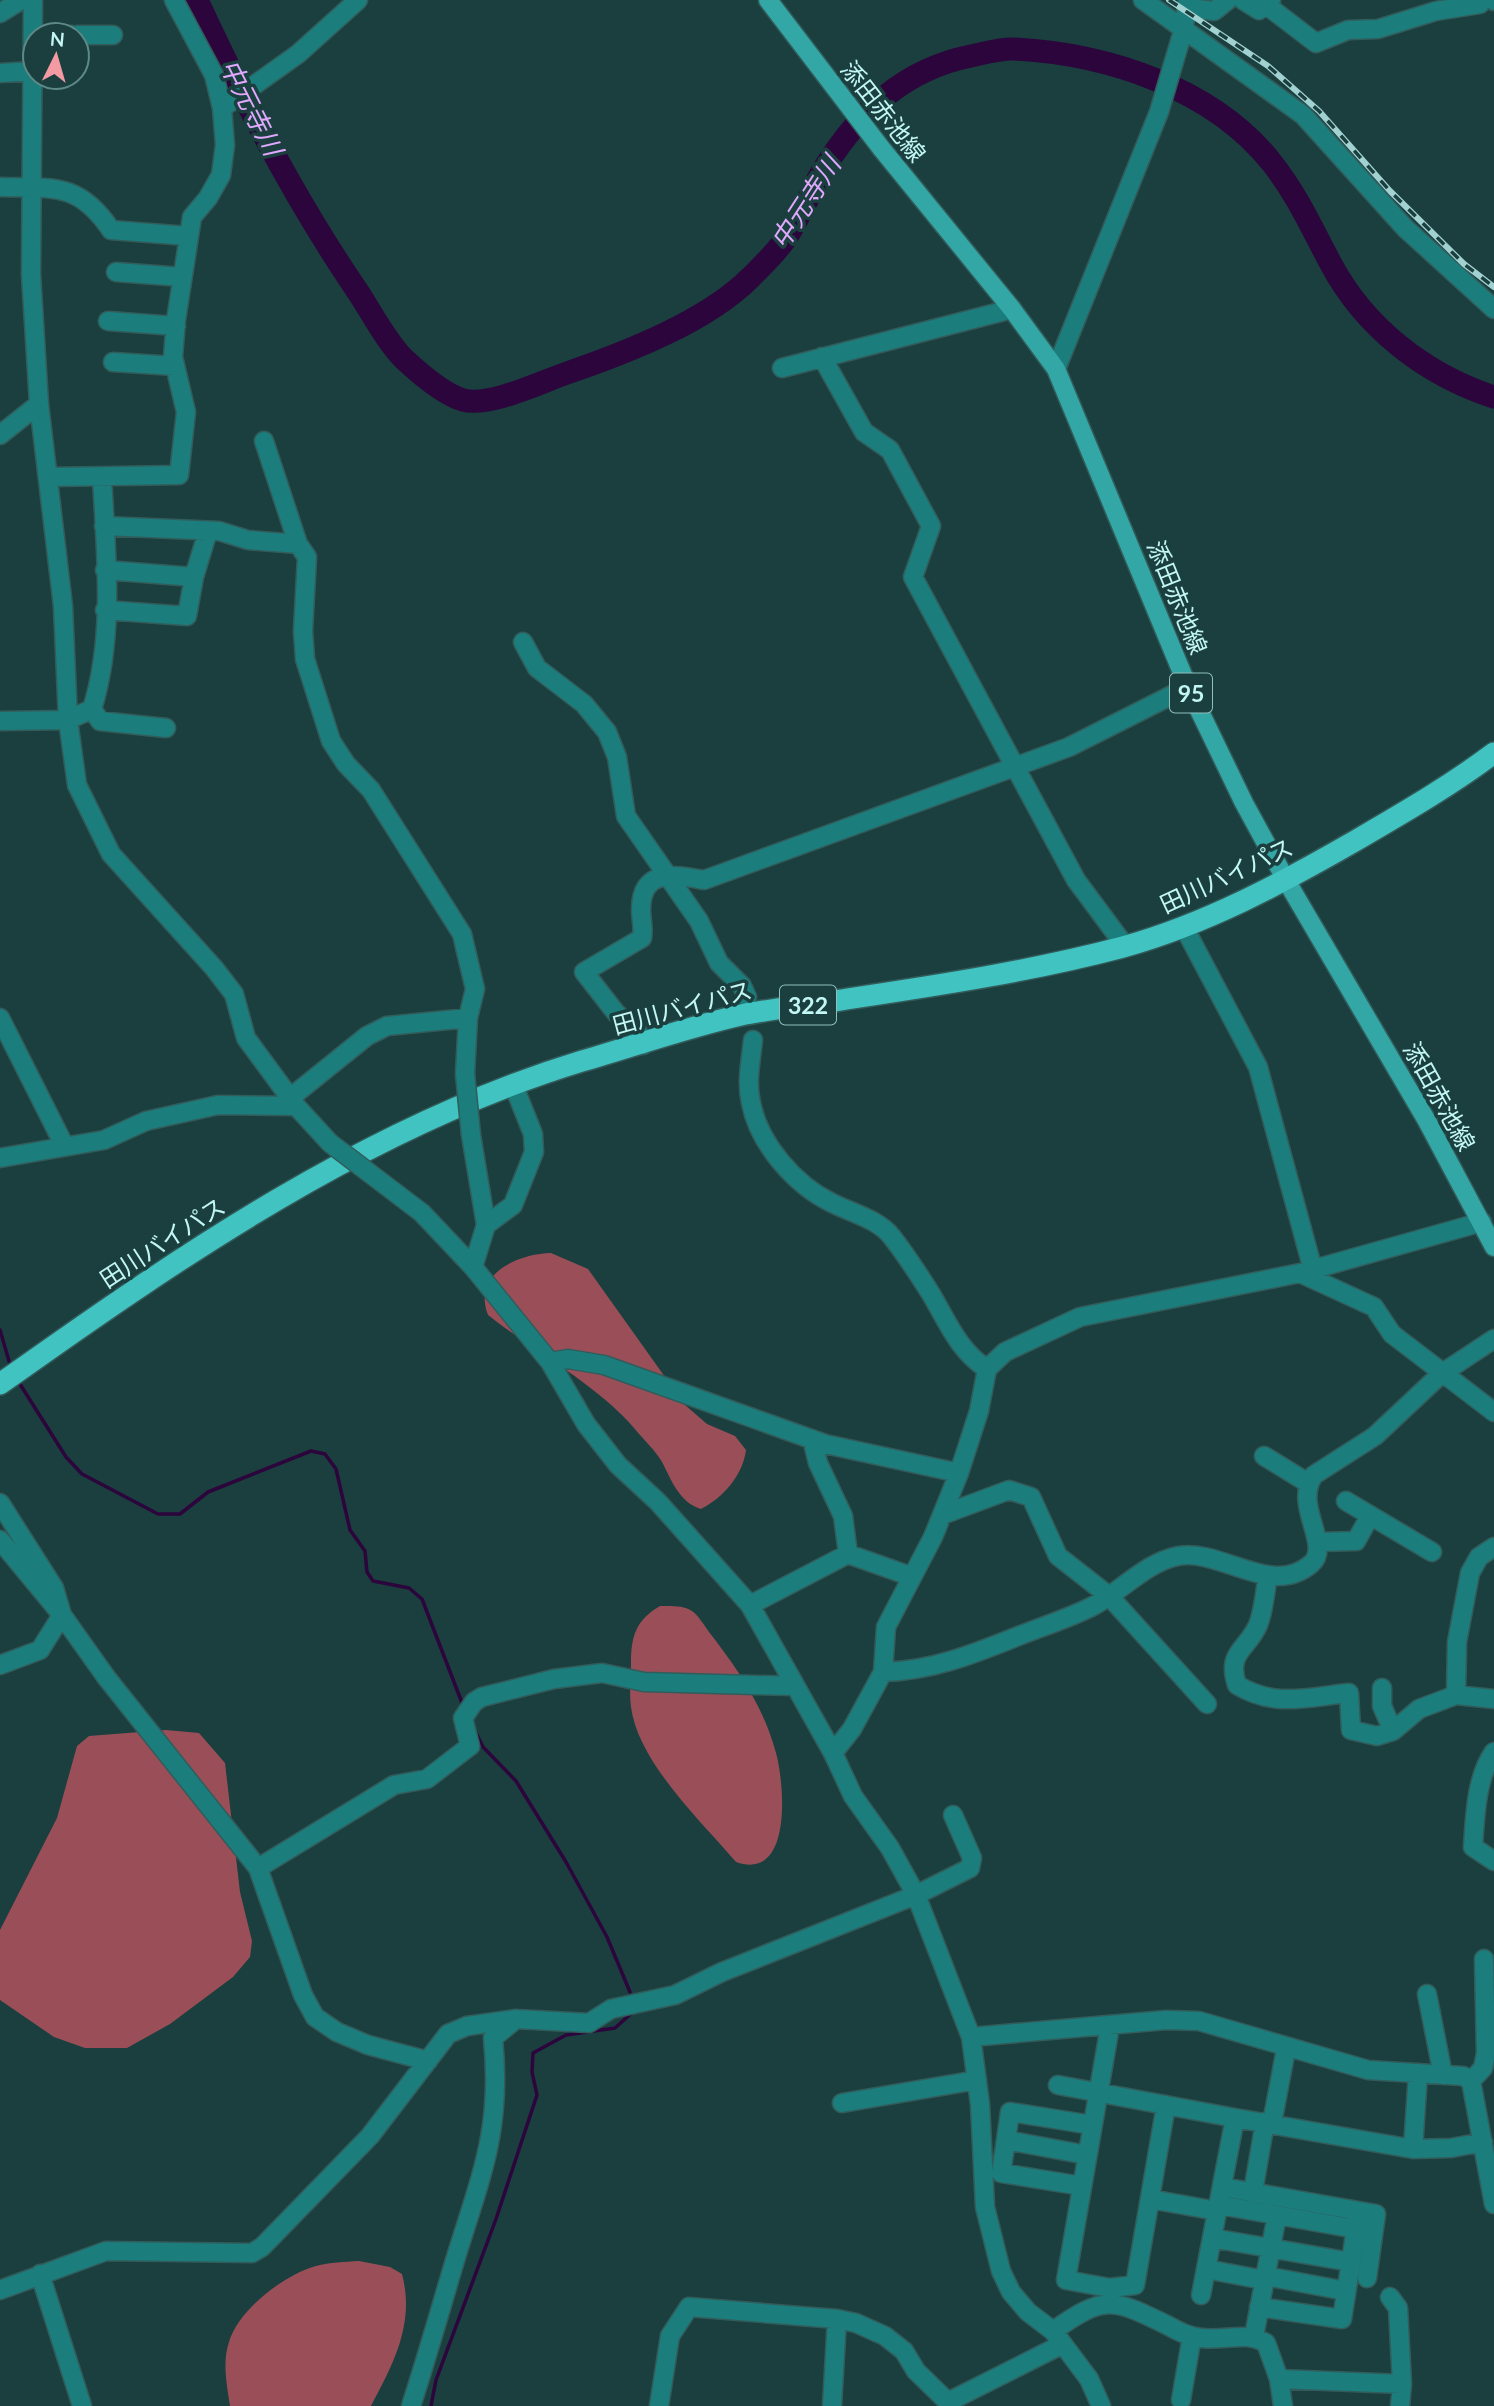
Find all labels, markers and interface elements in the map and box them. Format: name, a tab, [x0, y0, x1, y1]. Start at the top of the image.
north arrow	[21, 21, 91, 91]
text: N	[49, 26, 66, 51]
water label: 中元寺川	[214, 53, 291, 163]
street label: 添田赤池線	[836, 55, 932, 167]
water label: 中元寺川	[763, 147, 848, 254]
street label: 添田赤池線	[1142, 536, 1214, 658]
road number: 95	[1170, 674, 1212, 712]
street label: 田川バイパス	[1155, 832, 1297, 918]
street label: 田川バイパス	[609, 974, 755, 1040]
road number: 322	[780, 986, 836, 1024]
street label: 添田赤池線	[1398, 1036, 1482, 1156]
street label: 田川バイパス	[94, 1191, 230, 1293]

